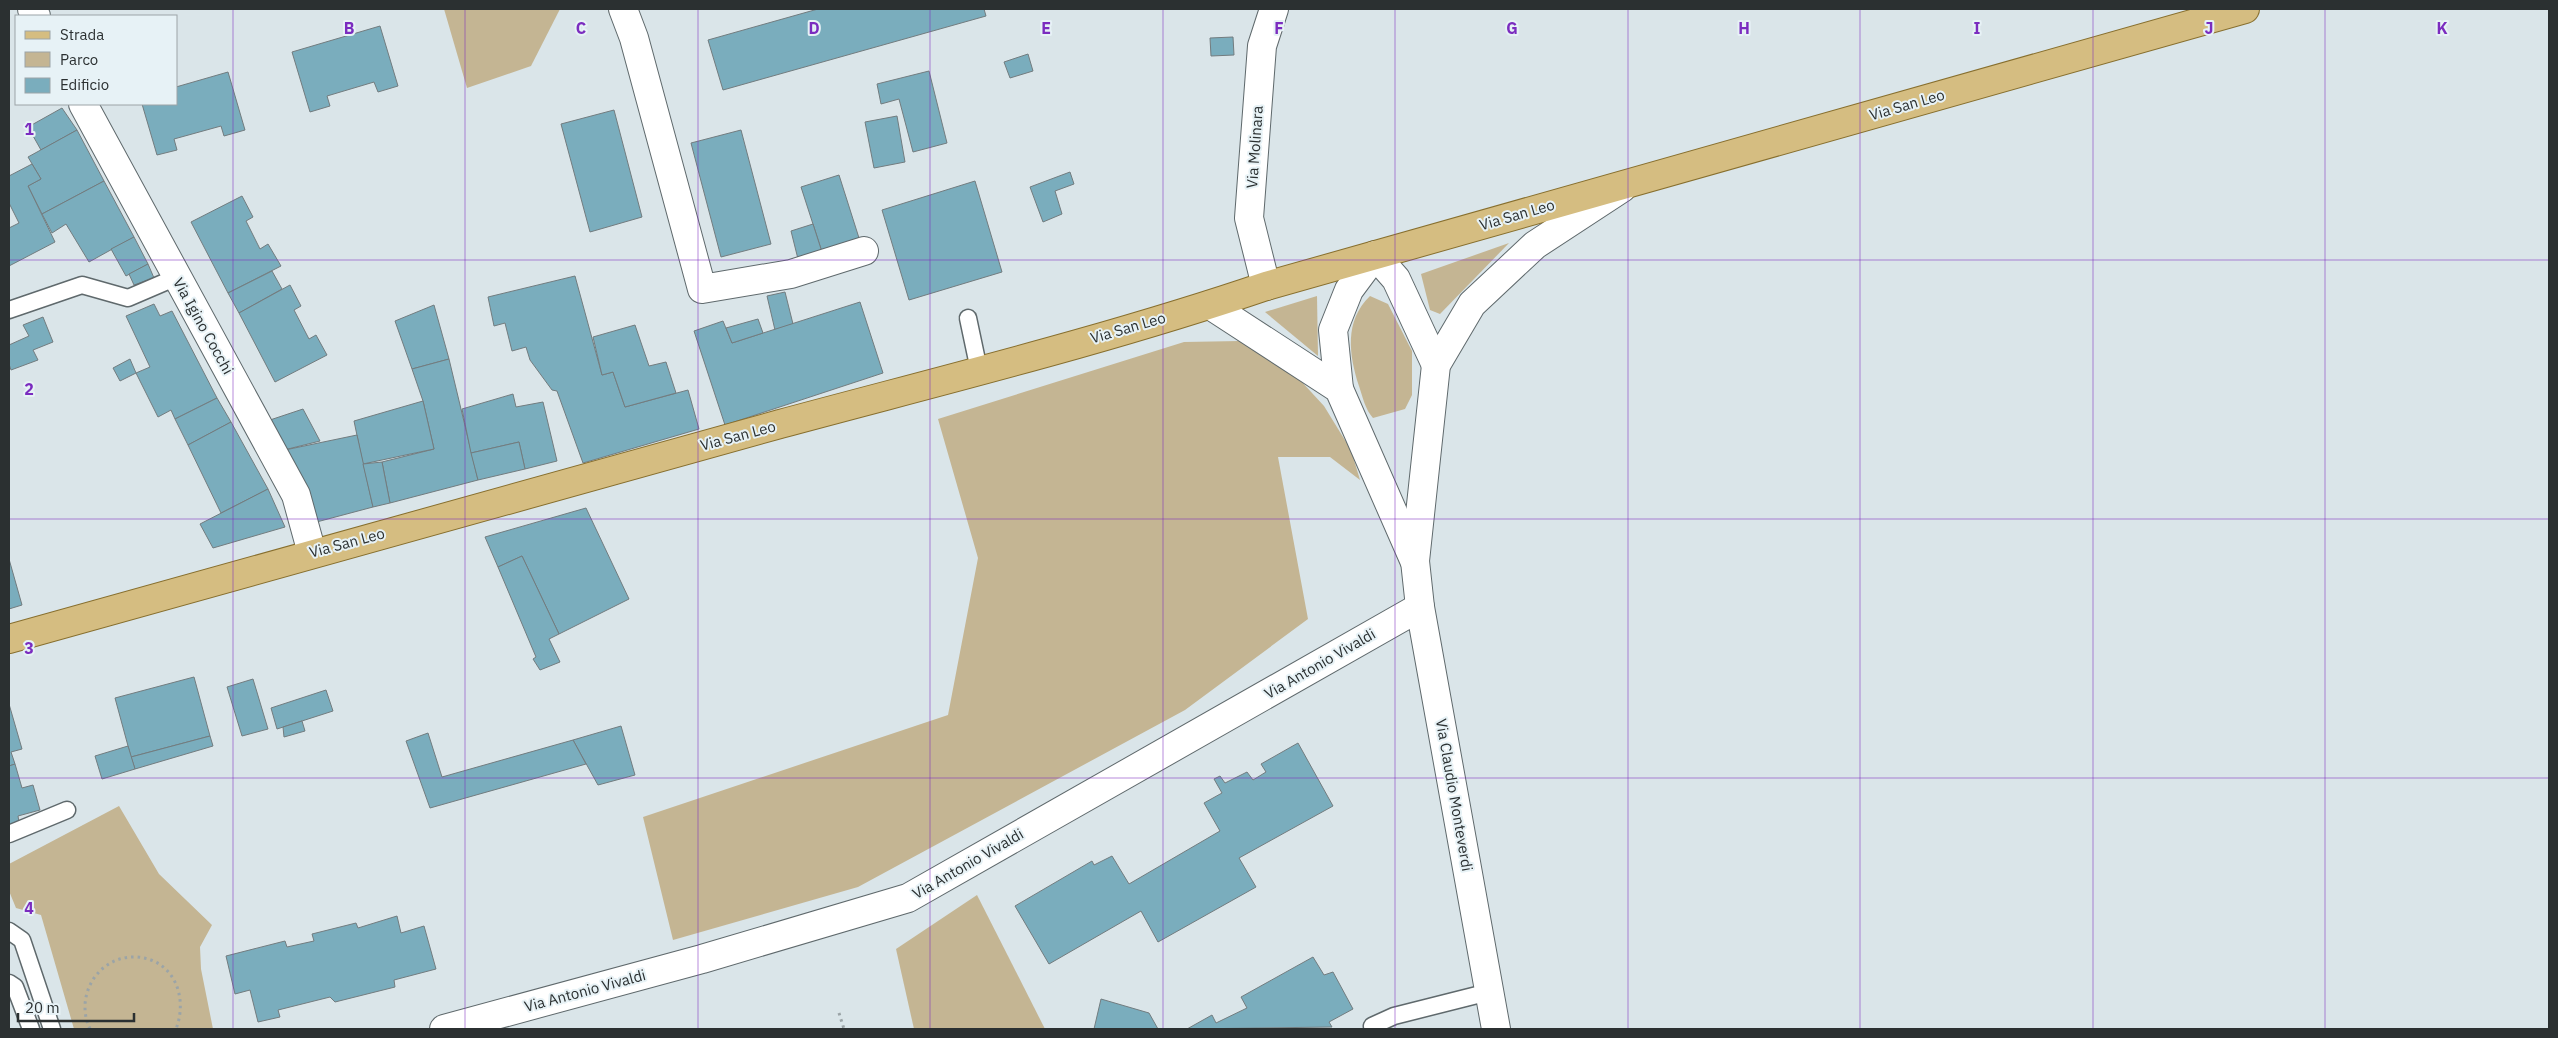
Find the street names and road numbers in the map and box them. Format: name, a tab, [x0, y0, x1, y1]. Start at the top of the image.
street label: Via San Leo	[1867, 85, 1947, 124]
street label: Via Molinara	[1242, 105, 1267, 189]
street label: Via San Leo	[1477, 195, 1557, 234]
street label: Via Igino Cocchi	[169, 274, 238, 377]
street label: Via San Leo	[1088, 308, 1168, 347]
street label: Via San Leo	[698, 416, 778, 455]
street label: Via San Leo	[307, 523, 387, 562]
street label: Via Antonio Vivaldi	[1261, 624, 1379, 703]
street label: Via Claudio Monteverdi	[1432, 717, 1477, 873]
street label: Via Antonio Vivaldi	[909, 824, 1027, 903]
street label: Via Antonio Vivaldi	[522, 965, 648, 1016]

